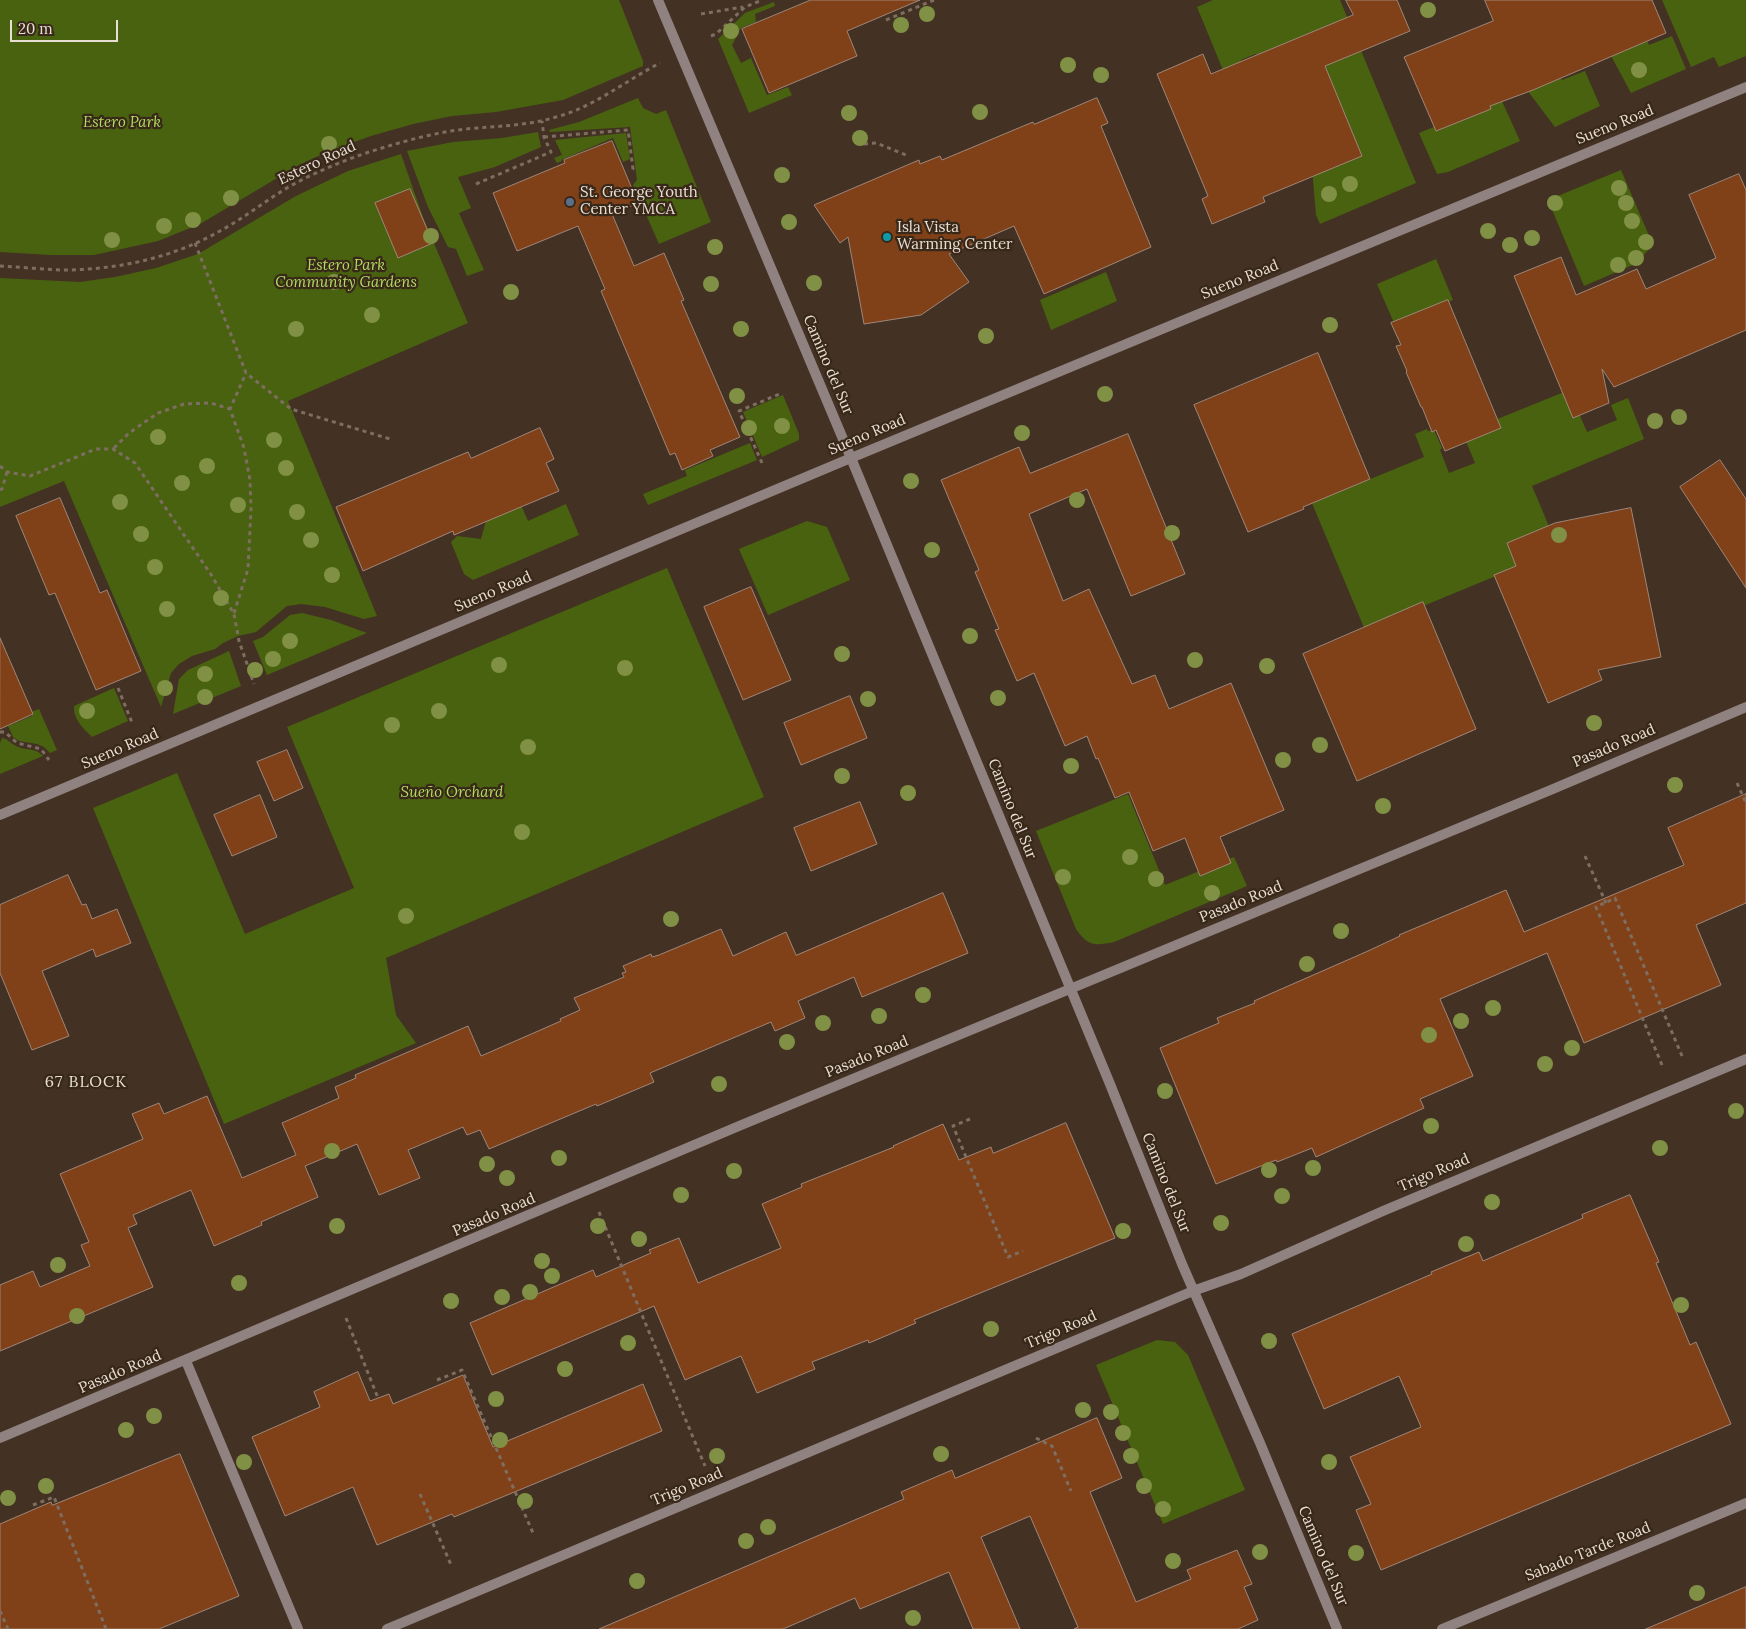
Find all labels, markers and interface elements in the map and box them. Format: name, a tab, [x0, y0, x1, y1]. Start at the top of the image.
scale bar	[12, 10, 120, 42]
text: 20 m	[18, 19, 53, 38]
street label: Sueno Road	[1574, 101, 1656, 149]
park label: Estero Park	[83, 114, 161, 132]
street label: Estero Road	[275, 137, 359, 189]
place label: St. George Youth Center YMCA	[580, 184, 698, 219]
marker: St. George Youth Center YMCA	[564, 196, 576, 208]
place label: Isla Vista Warming Center	[897, 219, 1013, 254]
marker: Isla Vista Warming Center	[881, 231, 893, 243]
street label: Sueno Road	[1199, 256, 1281, 304]
park label: Estero Park Community Gardens	[275, 257, 417, 292]
street label: Camino del Sur	[799, 312, 857, 418]
street label: Sueno Road	[826, 411, 908, 459]
street label: Sueno Road	[452, 568, 534, 616]
street label: Pasado Road	[1570, 721, 1658, 771]
street label: Sueno Road	[79, 725, 161, 773]
street label: Camino del Sur	[984, 756, 1040, 862]
park label: Sueño Orchard	[401, 784, 503, 802]
street label: Pasado Road	[1197, 877, 1285, 927]
street label: Pasado Road	[823, 1032, 911, 1082]
district label: 67 BLOCK	[44, 1072, 128, 1092]
street label: Camino del Sur	[1138, 1130, 1194, 1236]
street label: Trigo Road	[1396, 1150, 1472, 1196]
street label: Pasado Road	[450, 1190, 538, 1240]
street label: Trigo Road	[1023, 1307, 1099, 1353]
street label: Pasado Road	[76, 1347, 164, 1397]
street label: Trigo Road	[649, 1464, 725, 1510]
street label: Camino del Sur	[1294, 1503, 1352, 1609]
street label: Sabado Tarde Road	[1523, 1519, 1653, 1585]

